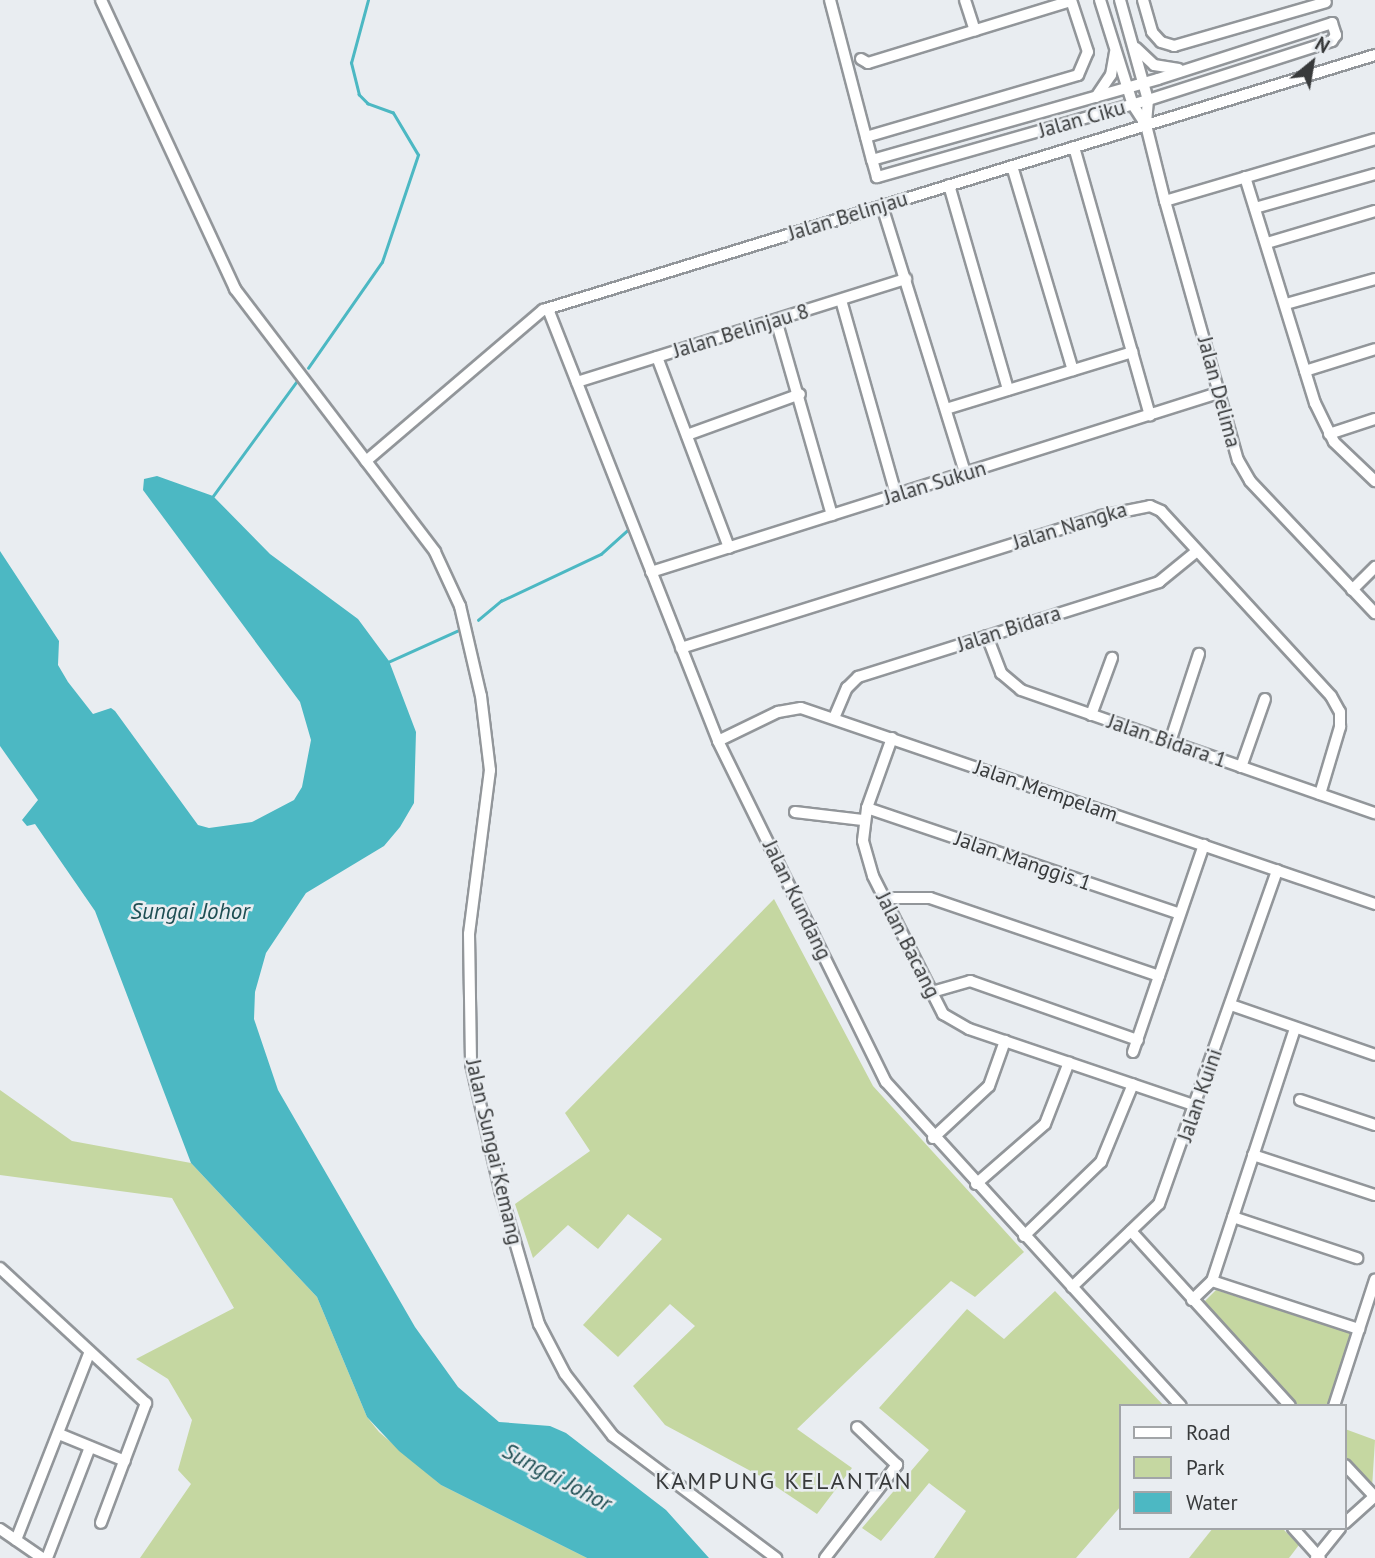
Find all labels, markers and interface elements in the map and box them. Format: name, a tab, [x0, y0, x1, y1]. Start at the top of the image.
north arrow	[1277, 28, 1347, 98]
text: N	[1311, 31, 1334, 58]
street label: Jalan Ciku	[1036, 95, 1128, 143]
street label: Jalan Belinjau	[785, 186, 911, 246]
street label: Jalan Belinjau 8	[670, 298, 812, 364]
street label: Jalan Delima	[1192, 334, 1246, 450]
street label: Jalan Sukun	[881, 456, 989, 510]
street label: Jalan Nangka	[1010, 497, 1130, 555]
street label: Jalan Bidara	[954, 600, 1064, 658]
street label: Jalan Bidara 1	[1104, 709, 1230, 773]
street label: Jalan Mempelam	[971, 755, 1121, 827]
street label: Jalan Manggis 1	[951, 826, 1095, 896]
street label: Jalan Kundang	[757, 836, 837, 964]
street label: Jalan Bacang	[871, 888, 945, 1002]
water label: Sungai Johor	[130, 897, 250, 925]
street label: Jalan Kuini	[1172, 1045, 1228, 1145]
street label: Jalan Sungai Kemang	[460, 1057, 528, 1247]
legend	[1120, 1404, 1347, 1530]
text: Road	[1186, 1419, 1230, 1446]
water label: Sungai Johor	[498, 1437, 616, 1517]
text: Park	[1186, 1454, 1225, 1481]
district label: KAMPUNG KELANTAN	[657, 1467, 911, 1495]
text: Water	[1186, 1489, 1238, 1516]

